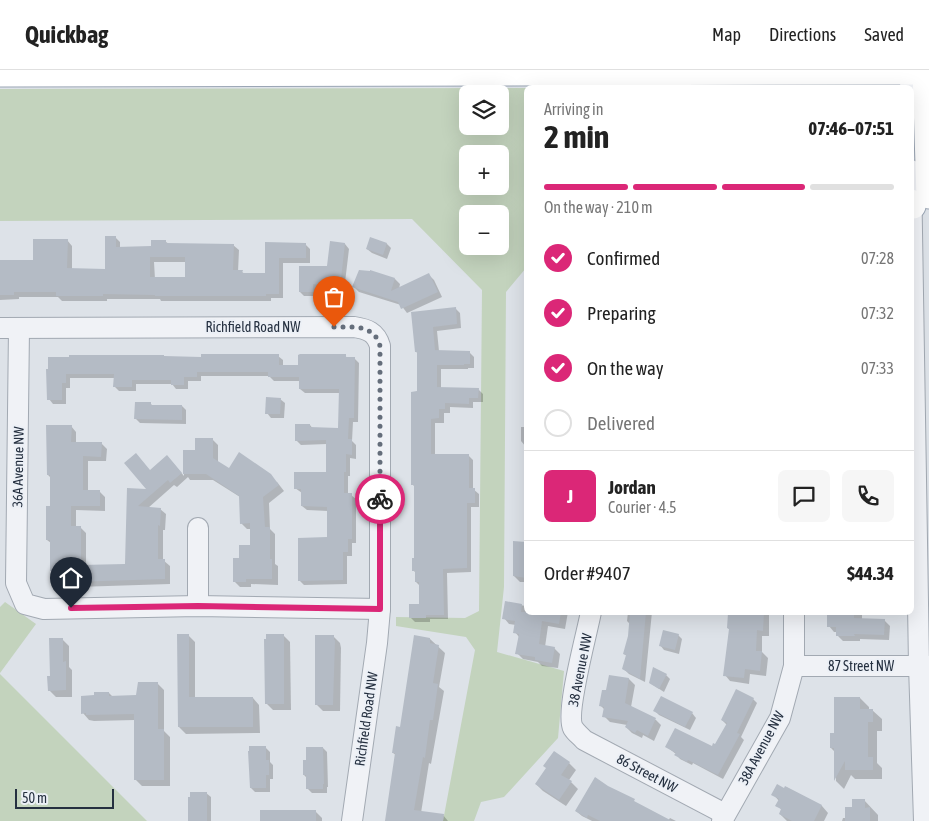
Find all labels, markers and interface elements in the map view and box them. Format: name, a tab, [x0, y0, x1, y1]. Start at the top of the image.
text: Quickbag	[25, 21, 108, 48]
text: Map	[712, 24, 741, 45]
text: Directions	[769, 24, 836, 45]
text: Saved	[864, 24, 904, 45]
map controls	[459, 85, 509, 255]
button: layers	[459, 85, 509, 135]
text: Arriving in	[544, 100, 604, 118]
text: 07:46–07:51	[808, 117, 894, 139]
text: 2 min	[544, 118, 609, 155]
button: +	[459, 145, 509, 195]
text: On the way · 210 m	[544, 198, 653, 216]
button: −	[459, 205, 509, 255]
icon: check	[544, 244, 572, 272]
text: Confirmed	[587, 247, 660, 269]
text: 07:28	[861, 249, 894, 267]
pin	[313, 276, 355, 327]
icon: bag	[320, 283, 348, 311]
icon: check	[544, 299, 572, 327]
text: Preparing	[587, 302, 656, 324]
text: 07:32	[861, 304, 894, 322]
street label: Richfield Road NW	[206, 319, 301, 335]
icon: check	[544, 354, 572, 382]
text: On the way	[587, 357, 664, 379]
text: 07:33	[861, 359, 894, 377]
text: Delivered	[587, 412, 655, 434]
street label: 36A Avenue NW	[9, 426, 27, 508]
button: chat	[778, 470, 830, 522]
button: phone	[842, 470, 894, 522]
courier	[355, 474, 405, 524]
text: Jordan	[608, 476, 656, 498]
icon: bike	[366, 485, 394, 513]
text: J	[567, 485, 573, 507]
text: Courier · 4.5	[608, 498, 677, 516]
pin	[50, 557, 92, 608]
text: Order #9407	[544, 562, 631, 584]
text: $44.34	[847, 562, 894, 584]
icon: home	[57, 564, 85, 592]
street label: 38 Avenue NW	[565, 631, 595, 708]
street label: 87 Street NW	[828, 658, 895, 674]
street label: Richfield Road NW	[351, 670, 381, 767]
street label: 38A Avenue NW	[735, 708, 787, 788]
street label: 86 Street NW	[614, 750, 681, 796]
scale bar	[15, 786, 114, 809]
text: 50 m	[22, 790, 47, 806]

